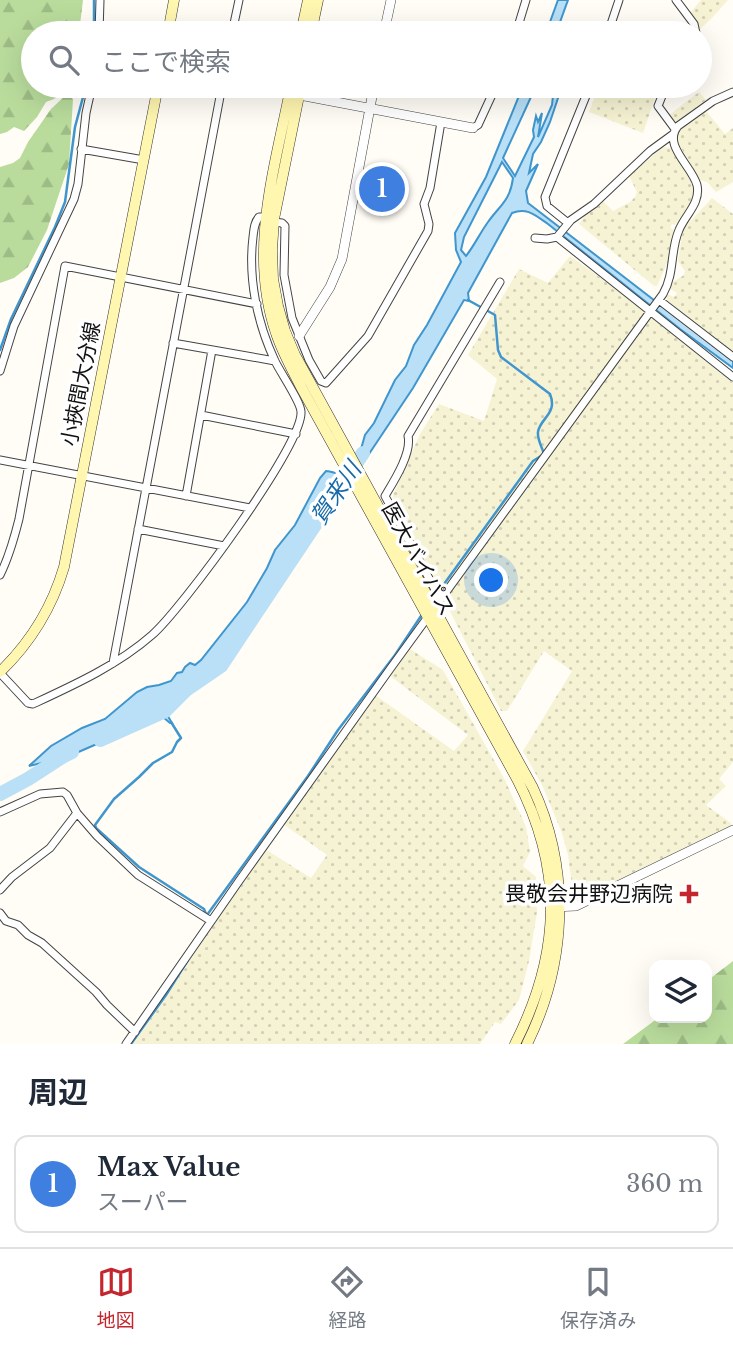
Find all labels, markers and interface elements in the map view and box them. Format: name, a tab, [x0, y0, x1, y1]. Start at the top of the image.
search box	[21, 21, 712, 98]
icon: search	[45, 41, 83, 79]
text: ここで検索	[101, 46, 231, 78]
pin: 1	[359, 163, 405, 215]
street label: 小挾間大分線	[56, 320, 106, 448]
water label: 賀来川	[305, 454, 369, 529]
street label: 医大バイパス	[376, 498, 460, 620]
your location	[474, 563, 508, 597]
place label: 畏敬会井野辺病院	[505, 881, 673, 907]
marker: 畏敬会井野辺病院	[679, 884, 699, 904]
map controls	[649, 960, 712, 1023]
button: layers	[649, 960, 712, 1023]
text: 周辺	[28, 1074, 88, 1111]
text: Max Value	[97, 1151, 240, 1183]
text: 1	[48, 1170, 58, 1198]
text: 360 m	[626, 1170, 703, 1198]
text: スーパー	[97, 1188, 189, 1216]
tab: 地図	[97, 1263, 135, 1332]
tab: 経路	[328, 1263, 366, 1332]
tab: 保存済み	[560, 1263, 636, 1332]

